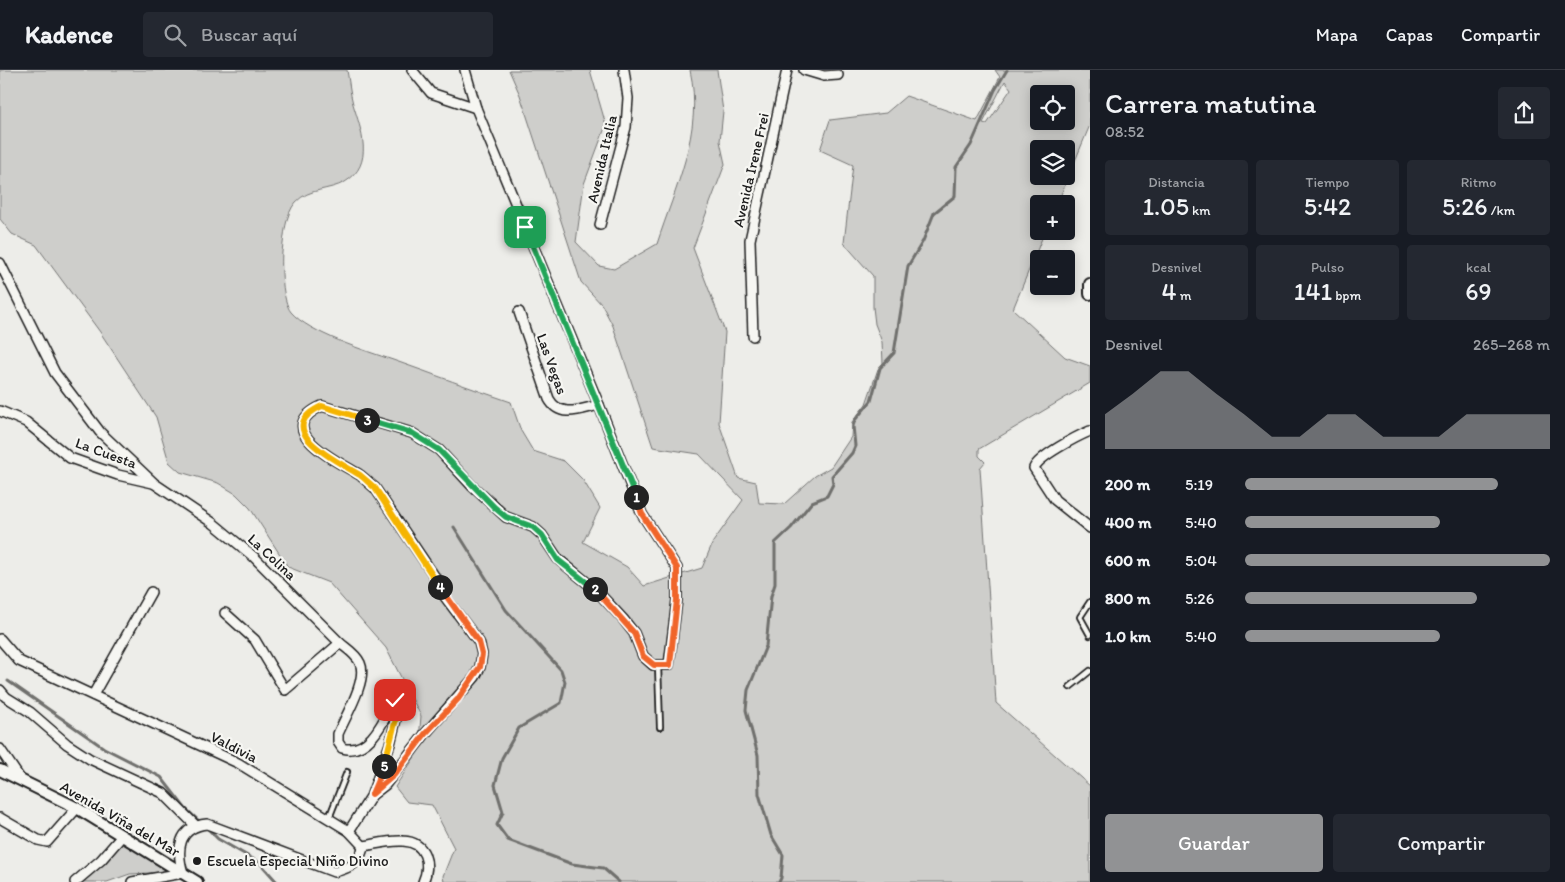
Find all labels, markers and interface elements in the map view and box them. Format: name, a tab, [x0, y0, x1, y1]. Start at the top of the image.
search box	[143, 12, 493, 57]
text: Kadence	[25, 20, 113, 49]
icon: search	[161, 21, 189, 49]
text: Buscar aquí	[201, 23, 297, 46]
text: Mapa	[1316, 24, 1358, 46]
text: Capas	[1386, 24, 1433, 46]
text: Compartir	[1461, 24, 1540, 46]
map controls	[1030, 85, 1075, 295]
button: locate	[1030, 85, 1075, 130]
text: Carrera matutina	[1105, 86, 1316, 120]
button: share	[1498, 87, 1550, 139]
street label: Avenida Irene Frei	[729, 111, 773, 229]
street label: Avenida Italia	[583, 113, 621, 205]
text: 08:52	[1105, 122, 1144, 141]
button: layers	[1030, 140, 1075, 185]
text: Distancia	[1148, 174, 1205, 191]
text: Tiempo	[1306, 174, 1349, 191]
text: Ritmo	[1461, 174, 1496, 191]
text: 1.05	[1143, 191, 1189, 221]
text: 5:42	[1304, 191, 1351, 221]
text: 5:26	[1442, 191, 1488, 221]
button: +	[1030, 195, 1075, 240]
text: km	[1189, 202, 1210, 219]
text: /km	[1488, 202, 1515, 219]
pin	[504, 206, 546, 248]
icon: arrive	[511, 213, 539, 241]
button: −	[1030, 250, 1075, 295]
text: Desnivel	[1151, 259, 1202, 276]
text: Pulso	[1311, 259, 1344, 276]
text: kcal	[1466, 259, 1491, 276]
text: 4	[1162, 276, 1177, 306]
text: 141	[1294, 276, 1332, 306]
text: 69	[1465, 276, 1492, 306]
text: m	[1177, 287, 1191, 304]
text: bpm	[1332, 287, 1361, 304]
street label: Las Vegas	[533, 331, 571, 397]
text: Desnivel	[1105, 335, 1163, 354]
text: 265–268 m	[1473, 335, 1550, 354]
pin: 3	[354, 408, 380, 432]
text: 3	[364, 412, 371, 429]
street label: La Cuesta	[73, 434, 139, 472]
text: 200 m	[1105, 475, 1150, 494]
text: 5:19	[1185, 475, 1213, 494]
pin: 1	[624, 484, 648, 510]
text: 1	[633, 489, 640, 506]
text: 400 m	[1105, 513, 1151, 532]
text: 5:40	[1185, 513, 1217, 532]
street label: La Colina	[244, 530, 300, 584]
text: 600 m	[1105, 551, 1150, 570]
text: 5:04	[1185, 551, 1217, 570]
pin: 4	[428, 574, 452, 600]
pin: 2	[582, 576, 608, 602]
text: 4	[436, 579, 445, 596]
text: 2	[592, 581, 599, 598]
text: 800 m	[1105, 589, 1151, 608]
text: 5:26	[1185, 589, 1214, 608]
text: 1.0 km	[1105, 627, 1151, 646]
text: 5:40	[1185, 627, 1217, 646]
pin	[374, 679, 416, 721]
icon: check	[381, 686, 409, 714]
street label: Valdivia	[207, 727, 261, 767]
pin: 5	[372, 754, 396, 778]
text: 5	[381, 758, 388, 775]
street label: Avenida Viña del Mar	[57, 777, 183, 861]
button: Guardar	[1105, 814, 1323, 872]
button: Compartir	[1333, 814, 1550, 872]
place label: Escuela Especial Niño Divino	[207, 852, 389, 870]
marker: Escuela Especial Niño Divino	[191, 855, 203, 867]

